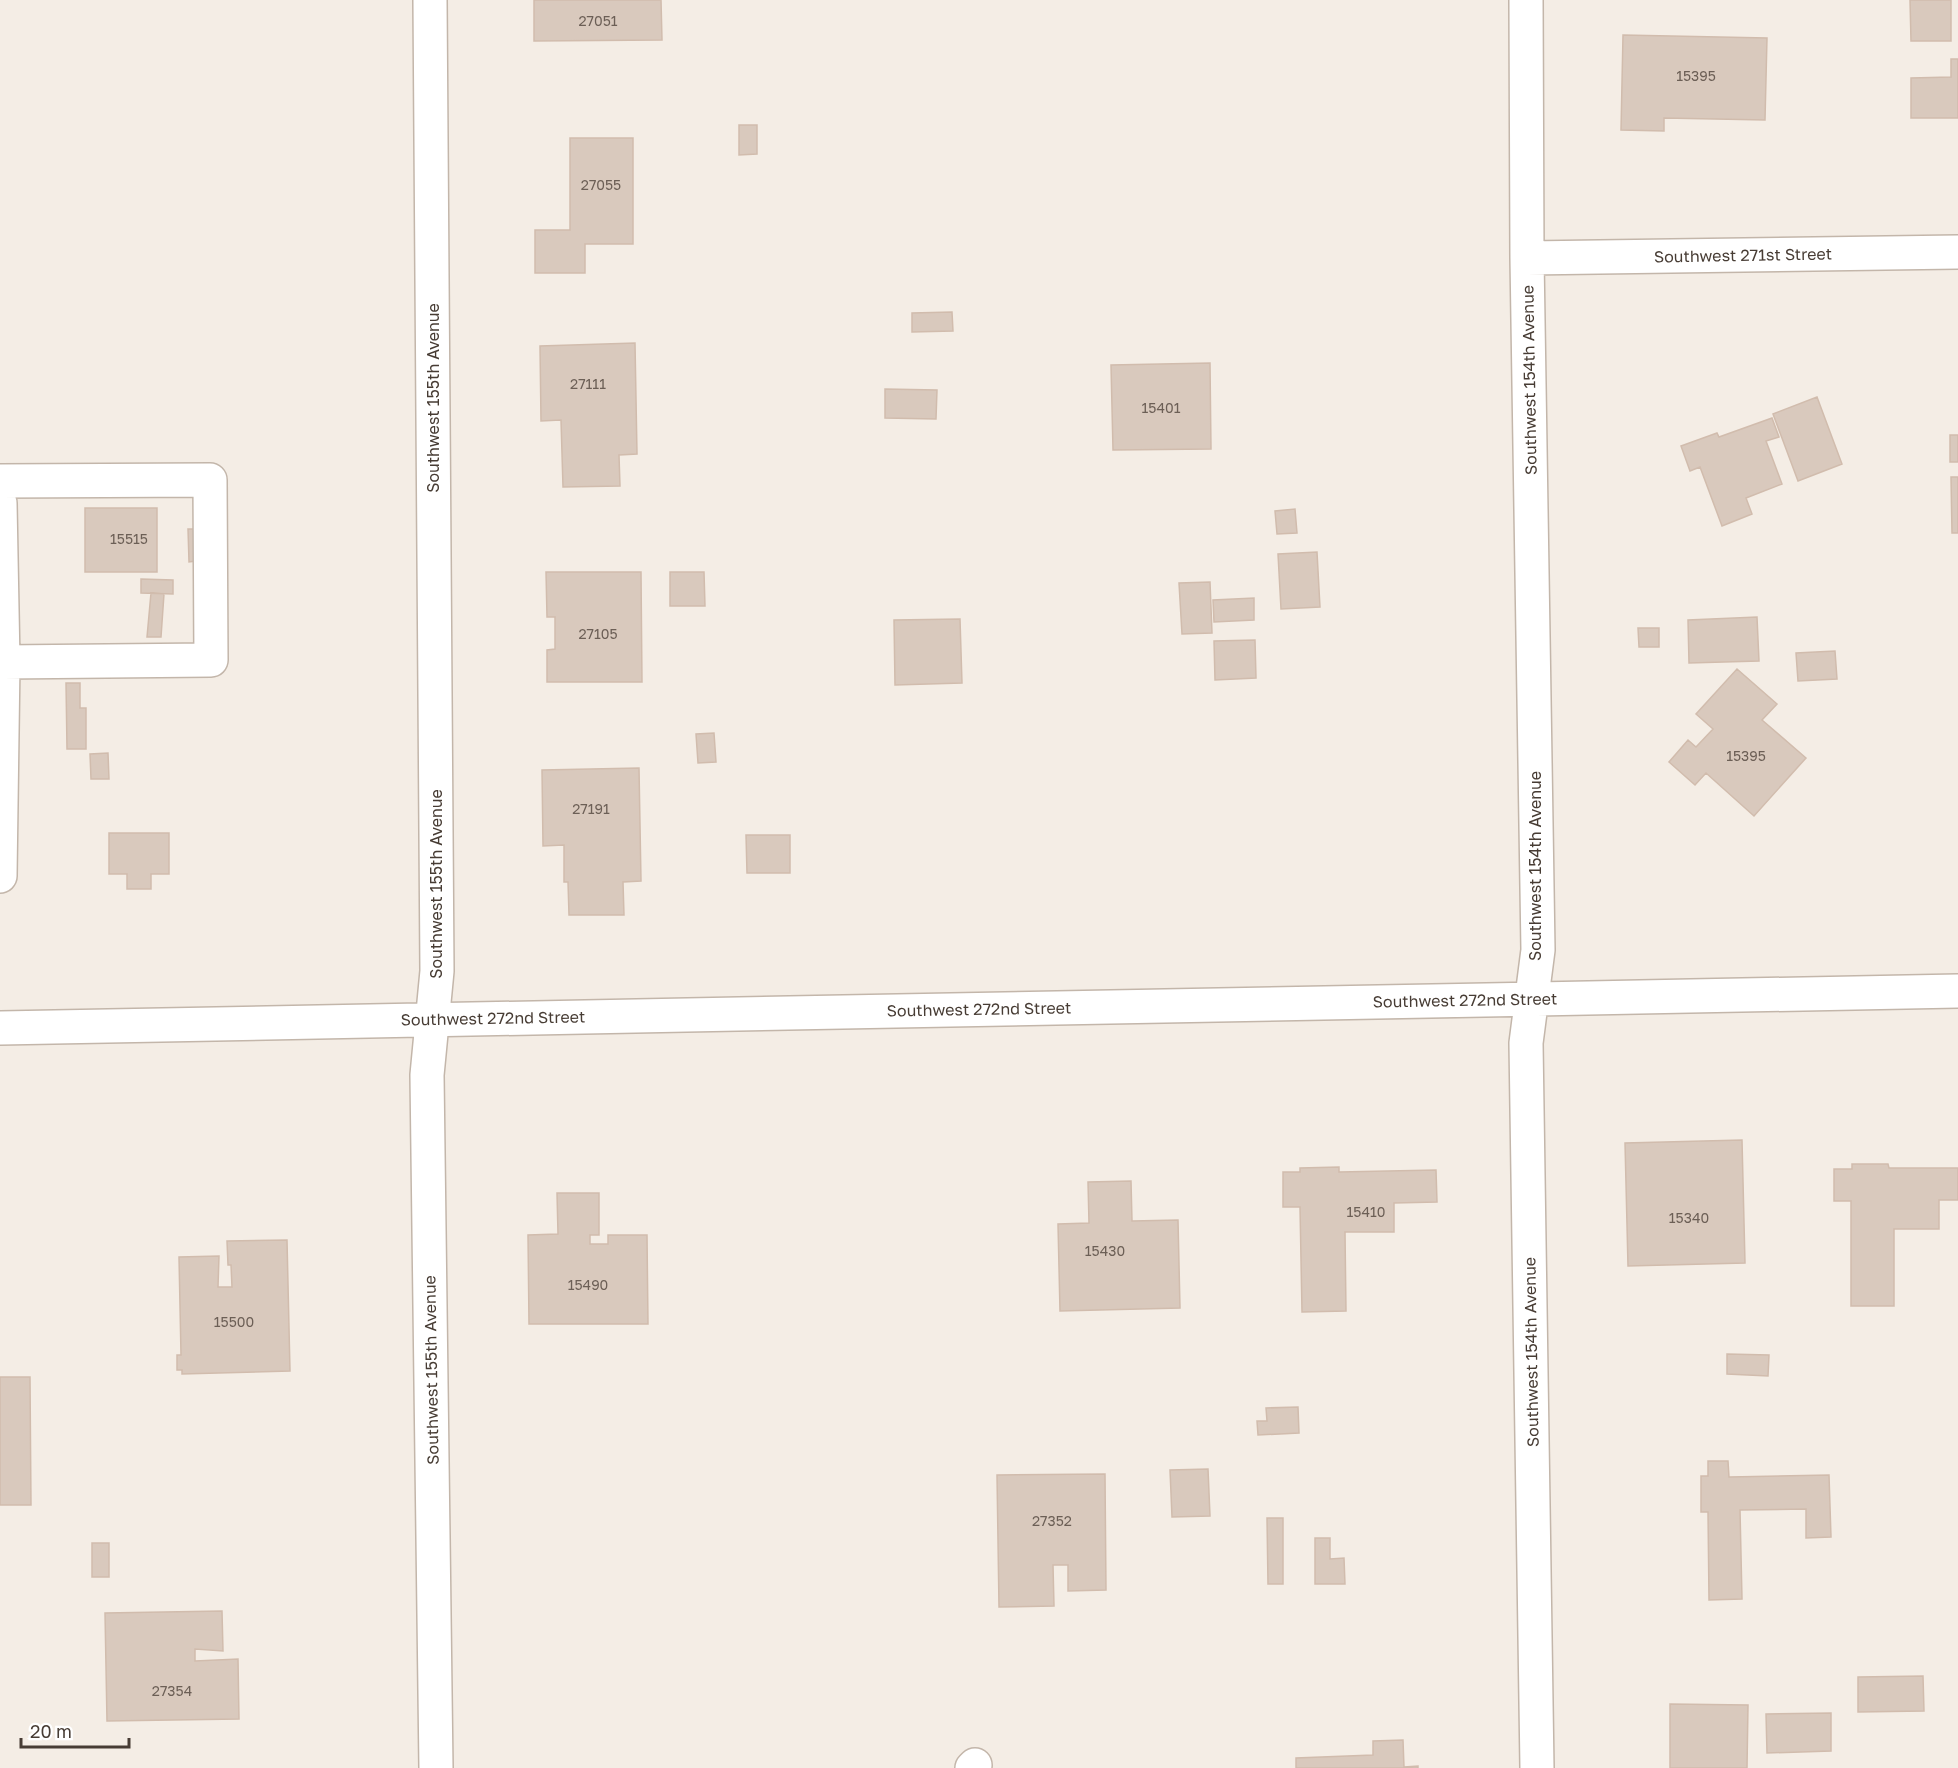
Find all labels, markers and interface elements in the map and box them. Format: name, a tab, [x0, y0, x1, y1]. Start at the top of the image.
house number: 27051	[578, 12, 618, 29]
house number: 15395	[1676, 67, 1716, 84]
house number: 27055	[581, 176, 621, 193]
street label: Southwest 271st Street	[1654, 243, 1832, 267]
street label: Southwest 154th Avenue	[1517, 285, 1541, 475]
street label: Southwest 155th Avenue	[423, 303, 443, 493]
house number: 27111	[570, 375, 606, 392]
house number: 15401	[1142, 399, 1181, 416]
house number: 15515	[110, 530, 148, 547]
house number: 27105	[578, 625, 618, 642]
house number: 15395	[1726, 747, 1766, 764]
street label: Southwest 154th Avenue	[1525, 771, 1545, 961]
street label: Southwest 155th Avenue	[426, 789, 446, 979]
house number: 27191	[572, 800, 610, 817]
street label: Southwest 272nd Street	[1373, 988, 1557, 1012]
street label: Southwest 272nd Street	[887, 997, 1071, 1021]
street label: Southwest 272nd Street	[401, 1006, 585, 1030]
house number: 15410	[1347, 1203, 1385, 1220]
house number: 15340	[1669, 1209, 1709, 1226]
house number: 15430	[1085, 1242, 1125, 1259]
street label: Southwest 154th Avenue	[1519, 1257, 1543, 1447]
street label: Southwest 155th Avenue	[419, 1275, 443, 1465]
house number: 15490	[568, 1276, 608, 1293]
house number: 15500	[214, 1313, 254, 1330]
house number: 27352	[1032, 1512, 1072, 1529]
house number: 27354	[152, 1682, 192, 1699]
scale bar	[21, 1711, 129, 1749]
text: 20 m	[30, 1720, 72, 1742]

